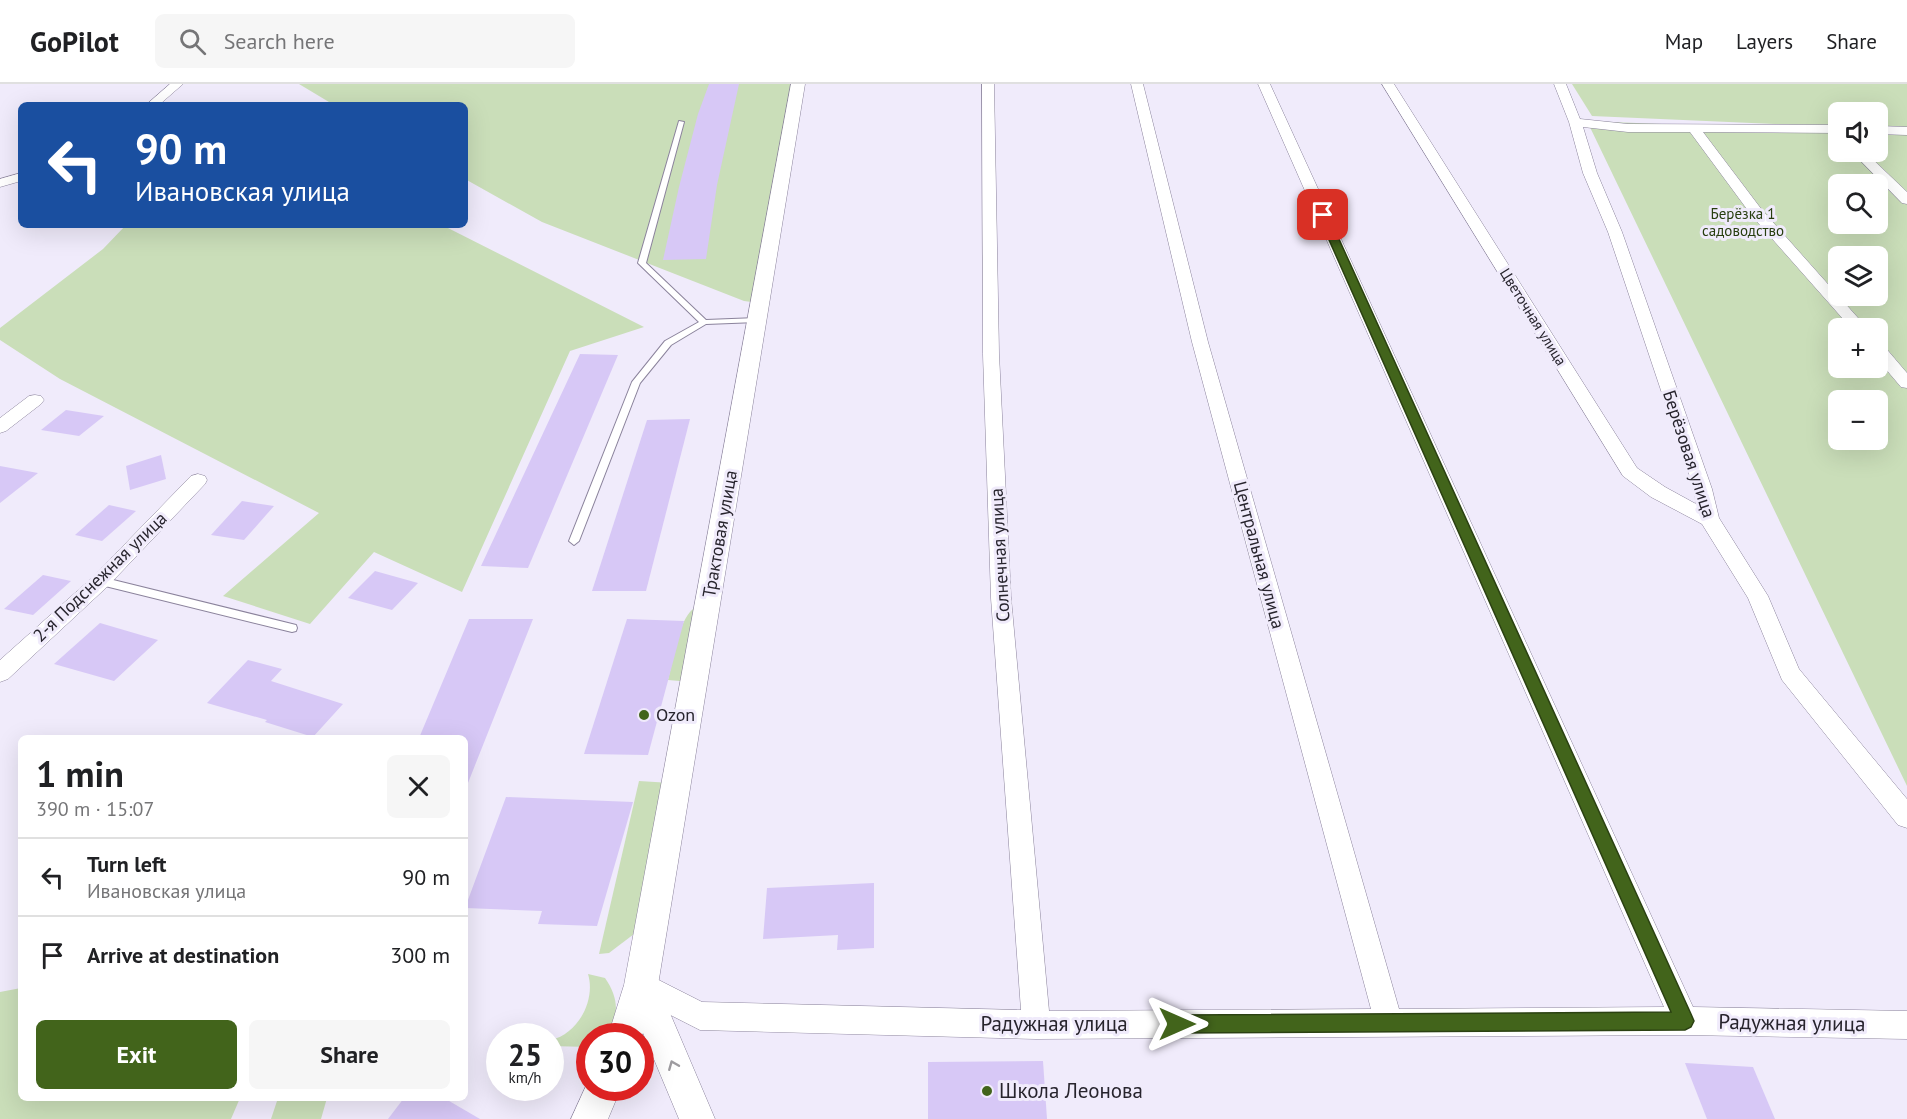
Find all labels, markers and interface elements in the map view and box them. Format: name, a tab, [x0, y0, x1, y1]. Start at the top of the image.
search box	[155, 14, 575, 68]
text: GoPilot	[30, 23, 119, 60]
icon: search	[176, 25, 209, 58]
text: Search here	[224, 27, 335, 55]
text: Map	[1665, 28, 1703, 55]
text: Layers	[1736, 28, 1793, 55]
text: Share	[1826, 28, 1877, 55]
map controls	[1828, 102, 1888, 450]
button: sound	[1828, 102, 1888, 162]
text: 90 m	[135, 121, 227, 176]
icon: left	[36, 126, 114, 204]
text: Ивановская улица	[135, 174, 350, 208]
button: search	[1828, 174, 1888, 234]
pin	[1297, 189, 1348, 240]
icon: arrive	[1306, 198, 1339, 231]
park label: Берёзка 1 садоводство	[1702, 204, 1784, 240]
button: layers	[1828, 246, 1888, 306]
street label: Цветочная улица	[1496, 264, 1571, 369]
button: +	[1828, 318, 1888, 378]
street label: Берёзовая улица	[1658, 387, 1721, 520]
button: −	[1828, 390, 1888, 450]
street label: Трактовая улица	[697, 468, 742, 599]
street label: Центральная улица	[1229, 479, 1290, 631]
street label: Солнечная улица	[985, 488, 1014, 622]
street label: 2-я Подснежная улица	[28, 507, 171, 647]
place label: Ozon	[656, 703, 695, 726]
marker: Ozon	[637, 708, 651, 722]
text: 1 min	[36, 750, 124, 797]
button: close	[387, 755, 450, 818]
text: 390 m · 15:07	[36, 796, 154, 822]
text: Turn left	[87, 850, 167, 878]
icon: left	[36, 861, 69, 894]
text: 90 m	[402, 863, 450, 891]
text: Ивановская улица	[87, 878, 246, 904]
icon: arrive	[36, 939, 69, 972]
text: Arrive at destination	[87, 941, 279, 969]
text: 300 m	[390, 941, 450, 969]
position arrow	[1145, 992, 1209, 1056]
street label: Радужная улица	[1718, 1008, 1866, 1037]
street label: Радужная улица	[980, 1010, 1128, 1037]
button: Exit	[36, 1020, 237, 1089]
button: Share	[249, 1020, 450, 1089]
speed limit sign: 30	[576, 1023, 654, 1101]
text: 25	[508, 1035, 542, 1074]
one-way arrow	[668, 1061, 680, 1072]
text: km/h	[509, 1068, 541, 1087]
place label: Школа Леонова	[999, 1077, 1143, 1104]
marker: Школа Леонова	[980, 1084, 994, 1098]

